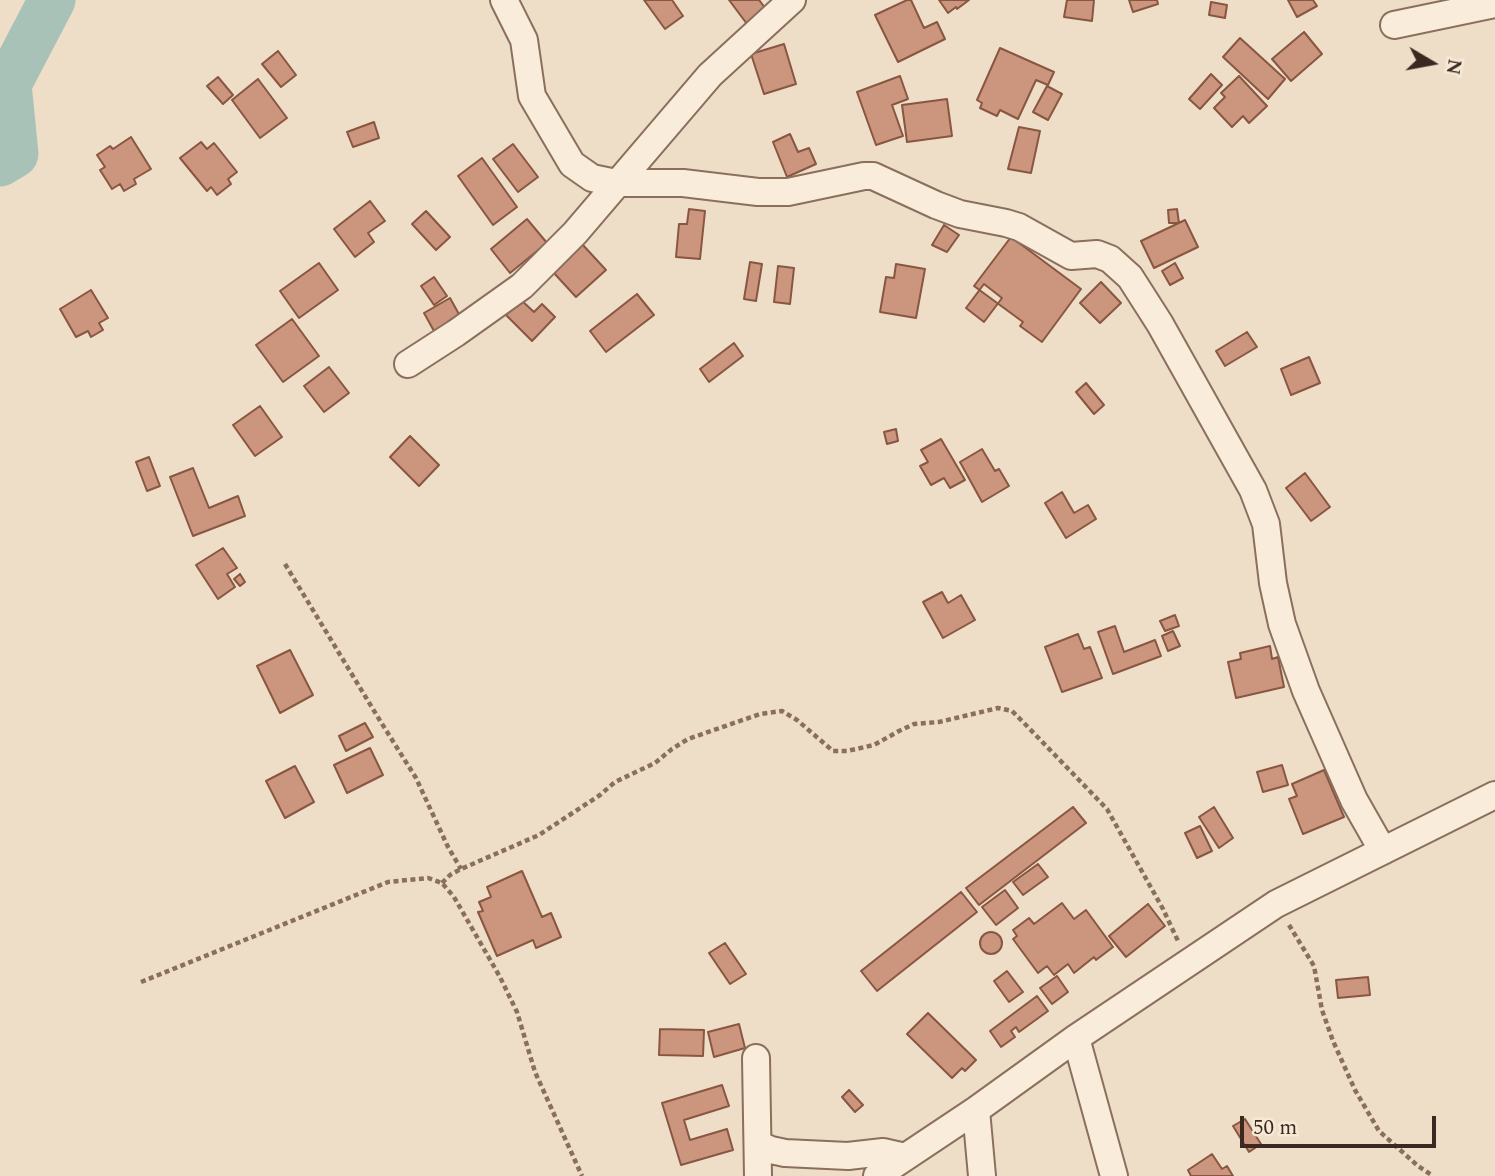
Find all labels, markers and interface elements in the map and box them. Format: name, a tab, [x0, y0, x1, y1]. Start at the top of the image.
north arrow	[1397, 28, 1467, 98]
text: N	[1438, 57, 1469, 77]
scale bar	[1243, 1102, 1439, 1146]
text: 50 m	[1253, 1112, 1297, 1144]

